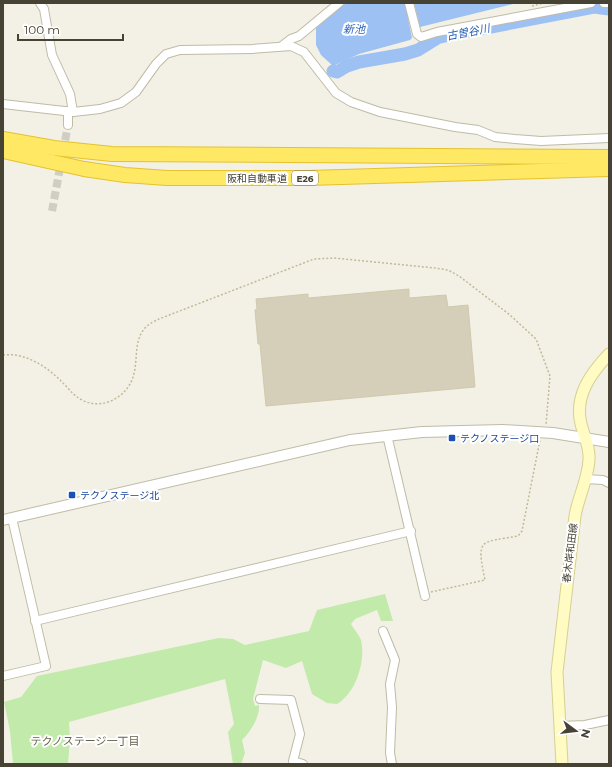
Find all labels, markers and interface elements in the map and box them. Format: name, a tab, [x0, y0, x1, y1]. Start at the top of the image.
scale bar	[18, 16, 123, 42]
water label: 古曽谷川	[445, 21, 492, 43]
text: 100 m	[24, 22, 60, 37]
water label: 新池	[343, 22, 366, 36]
road number: E26	[292, 171, 318, 185]
street label: 阪和自動車道	[227, 172, 287, 185]
place label: テクノステージ口	[460, 432, 539, 445]
marker: テクノステージ口	[447, 433, 457, 443]
place label: テクノステージ北	[80, 489, 159, 502]
marker: テクノステージ北	[67, 490, 77, 500]
street label: 春木岸和田線	[560, 522, 580, 584]
north arrow	[556, 711, 596, 751]
text: N	[578, 727, 594, 740]
district label: テクノステージ一丁目	[30, 734, 140, 748]

